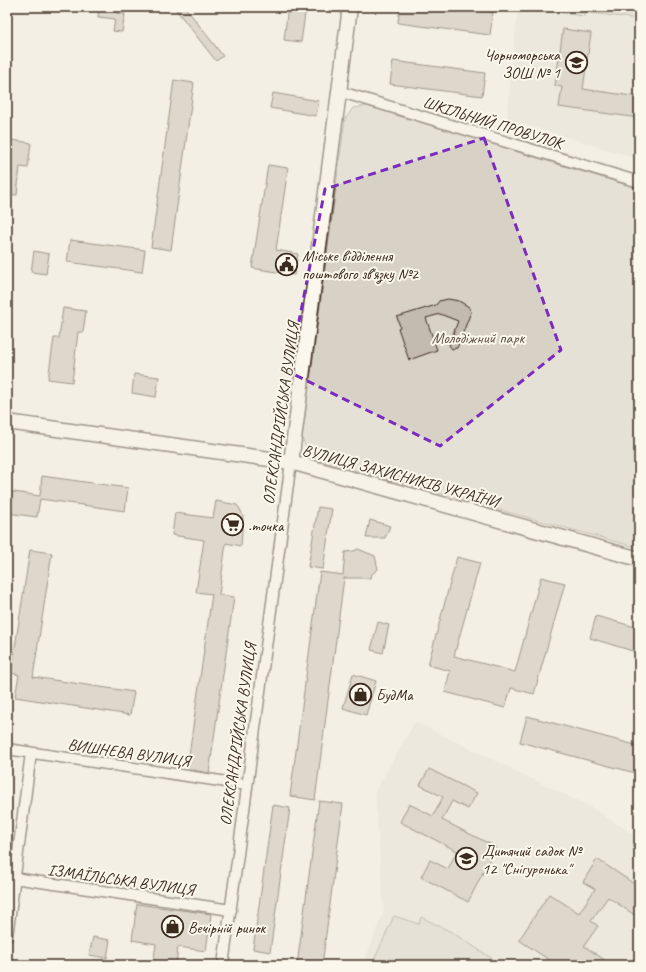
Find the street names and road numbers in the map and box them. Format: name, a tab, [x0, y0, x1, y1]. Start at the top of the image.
street label: ШКІЛЬНИЙ ПРОВУЛОК	[421, 92, 568, 155]
street label: ОЛЕКСАНДРІЙСЬКА ВУЛИЦЯ	[258, 318, 304, 506]
street label: ВУЛИЦЯ ЗАХИСНИКІВ УКРАЇНИ	[300, 440, 504, 513]
street label: ОЛЕКСАНДРІЙСЬКА ВУЛИЦЯ	[215, 639, 261, 827]
street label: ВИШНЕВА ВУЛИЦЯ	[66, 735, 194, 772]
street label: ІЗМАЇЛЬСЬКА ВУЛИЦЯ	[46, 860, 198, 901]

